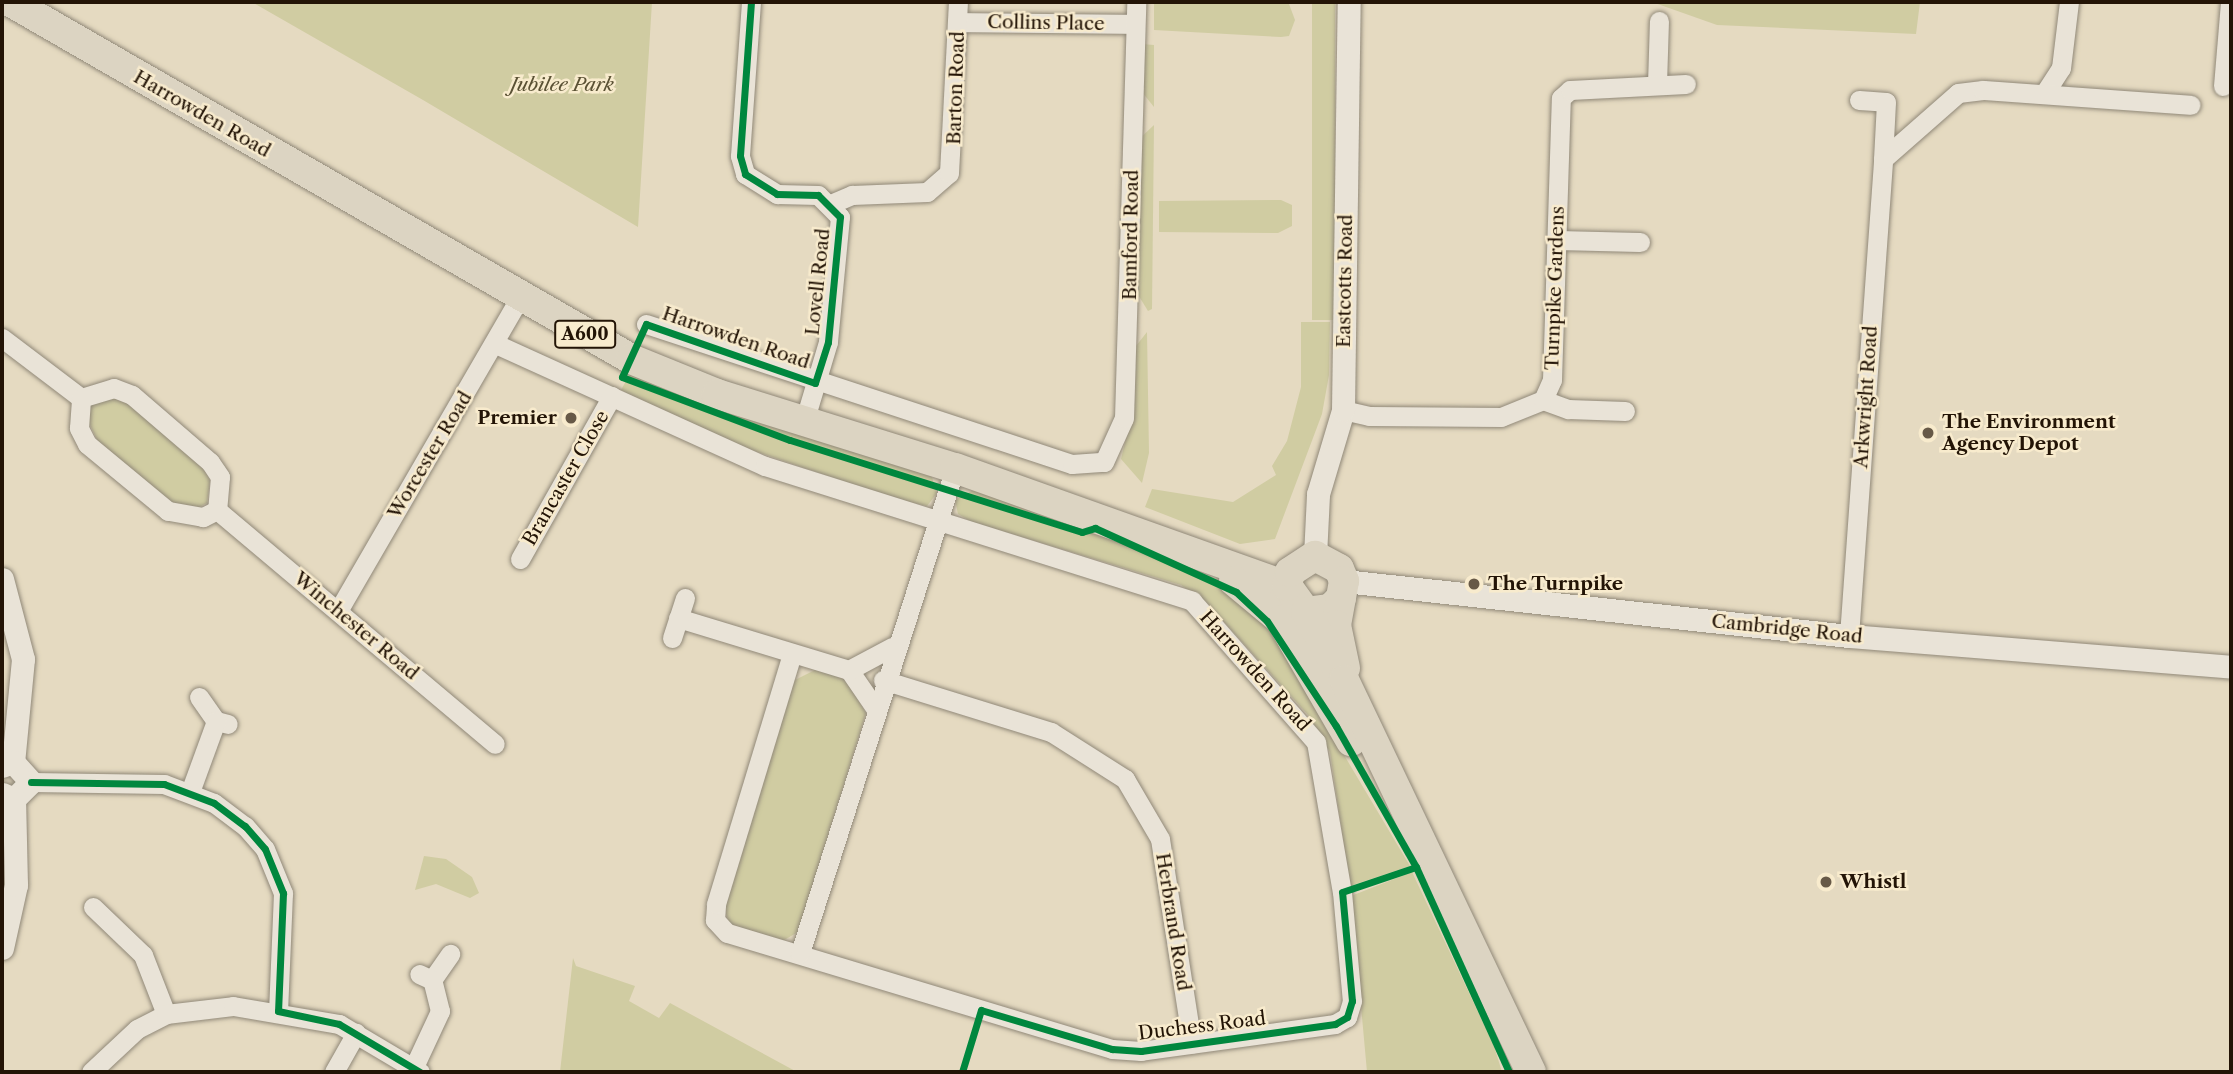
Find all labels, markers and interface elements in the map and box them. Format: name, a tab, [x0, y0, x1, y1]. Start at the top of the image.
street label: Collins Place	[987, 11, 1105, 35]
street label: Barton Road	[943, 31, 969, 145]
street label: Harrowden Road	[129, 66, 275, 162]
park label: Jubilee Park	[510, 74, 614, 96]
street label: Bamford Road	[1118, 170, 1144, 300]
street label: Turnpike Gardens	[1541, 206, 1569, 370]
street label: Eastcotts Road	[1332, 214, 1358, 348]
street label: Lovell Road	[801, 227, 835, 337]
street label: Harrowden Road	[659, 302, 813, 374]
road number: A600	[554, 320, 616, 348]
street label: Arkwright Road	[1850, 325, 1882, 469]
street label: Worcester Road	[383, 387, 477, 523]
street label: Brancaster Close	[518, 406, 614, 550]
place label: Premier	[477, 407, 557, 429]
marker: Premier	[563, 410, 579, 426]
place label: The Environment Agency Depot	[1942, 411, 2116, 455]
marker: The Environment Agency Depot	[1920, 425, 1936, 441]
street label: Winchester Road	[289, 567, 423, 685]
place label: The Turnpike	[1488, 573, 1624, 595]
marker: The Turnpike	[1466, 576, 1482, 592]
street label: Harrowden Road	[1195, 606, 1315, 736]
street label: Cambridge Road	[1710, 610, 1864, 648]
street label: Herbrand Road	[1151, 851, 1195, 993]
place label: Whistl	[1840, 871, 1906, 893]
marker: Whistl	[1818, 874, 1834, 890]
street label: Duchess Road	[1137, 1007, 1267, 1045]

